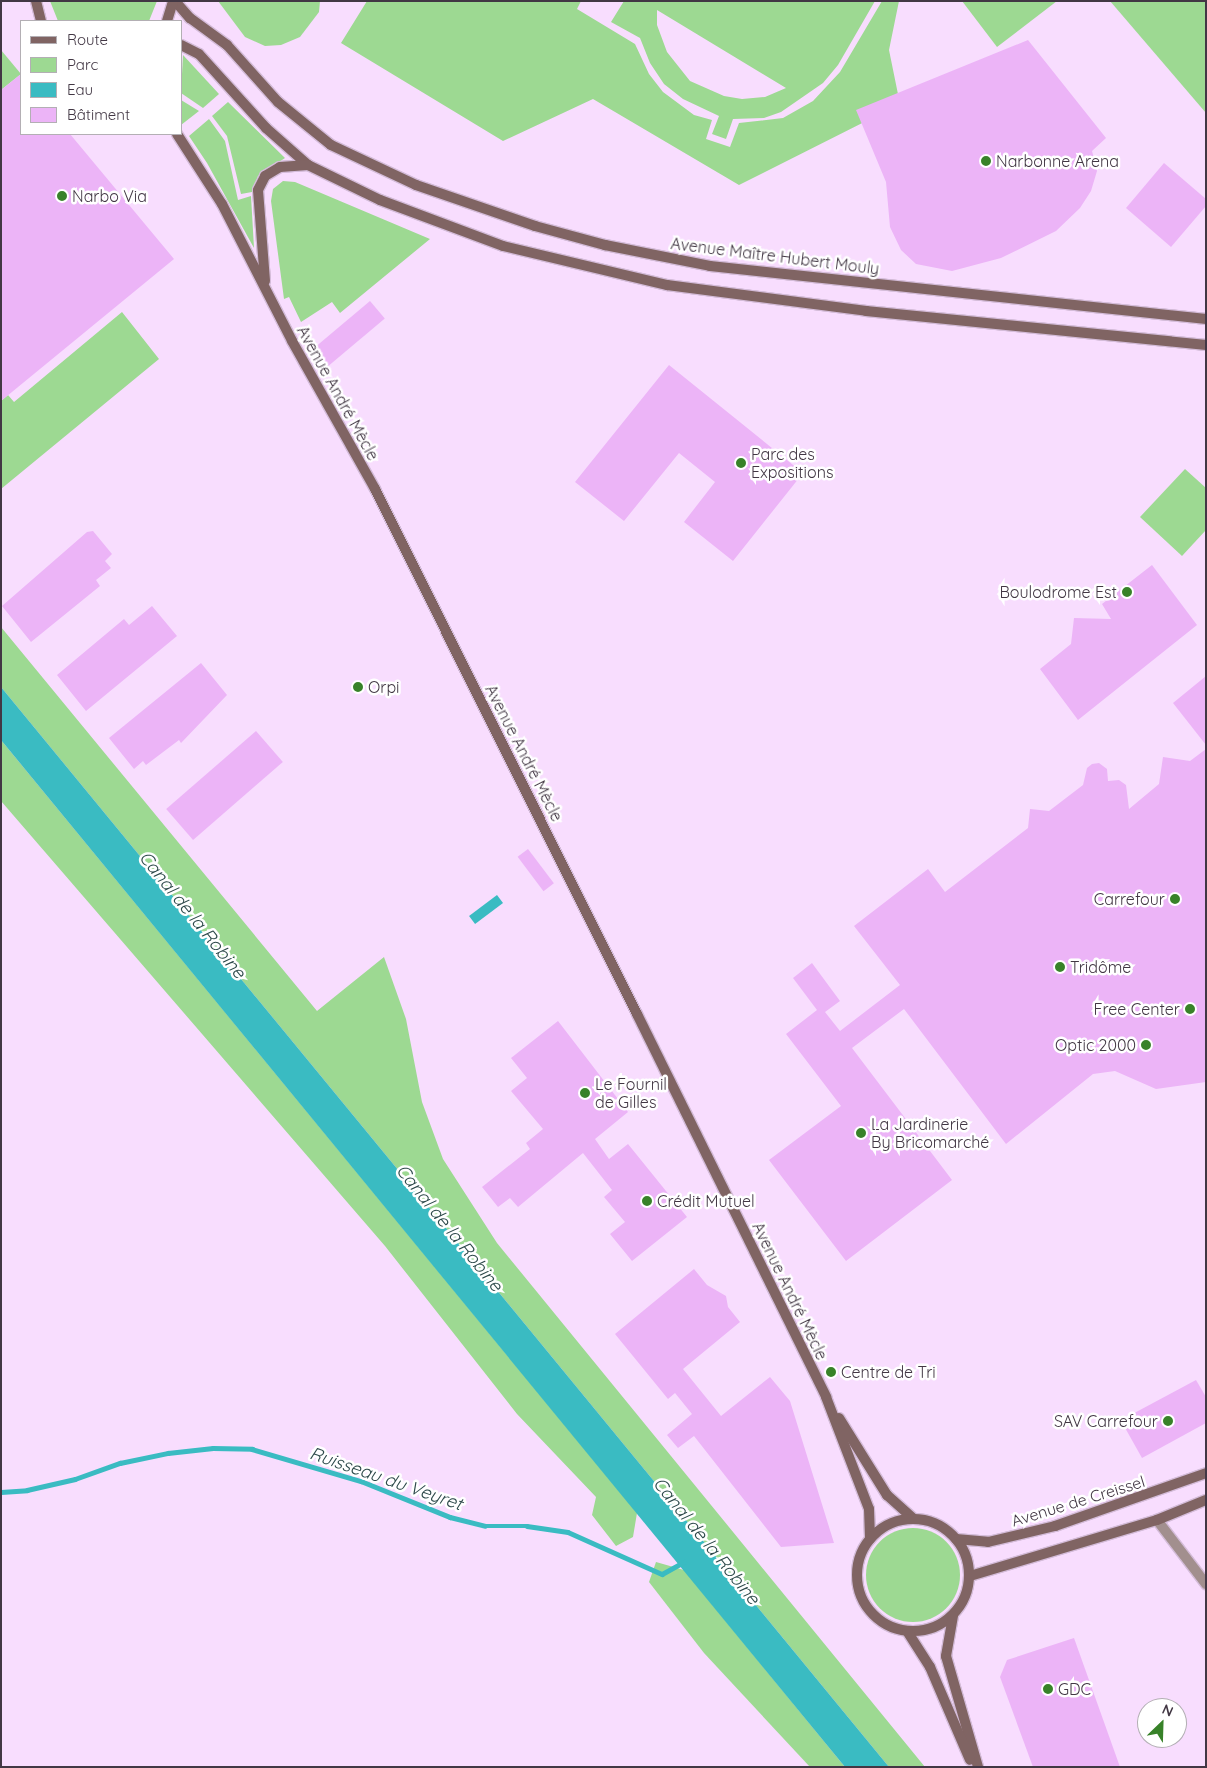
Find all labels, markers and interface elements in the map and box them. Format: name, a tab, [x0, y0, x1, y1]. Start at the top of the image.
legend	[20, 20, 182, 135]
text: Route	[67, 30, 108, 49]
text: Parc	[67, 55, 98, 74]
text: Eau	[67, 80, 93, 99]
text: Bâtiment	[67, 105, 130, 124]
place label: Narbonne Arena	[996, 151, 1119, 171]
marker: Narbonne Arena	[980, 155, 992, 167]
place label: Narbo Via	[72, 186, 147, 206]
marker: Narbo Via	[56, 190, 68, 202]
street label: Avenue Maître Hubert Mouly	[670, 234, 880, 278]
street label: Avenue André Mècle	[293, 322, 383, 464]
place label: Parc des Expositions	[751, 444, 833, 482]
marker: Parc des Expositions	[735, 457, 747, 469]
place label: Boulodrome Est	[999, 582, 1117, 602]
marker: Boulodrome Est	[1121, 586, 1133, 598]
place label: Orpi	[368, 677, 400, 697]
marker: Orpi	[352, 681, 364, 693]
street label: Avenue André Mècle	[481, 681, 567, 825]
water label: Canal de la Robine	[134, 847, 250, 983]
place label: Carrefour	[1094, 889, 1165, 909]
marker: Carrefour	[1169, 893, 1181, 905]
place label: Tridôme	[1070, 957, 1131, 977]
marker: Tridôme	[1054, 961, 1066, 973]
place label: Free Center	[1094, 999, 1180, 1019]
marker: Free Center	[1184, 1003, 1196, 1015]
place label: Optic 2000	[1055, 1035, 1136, 1055]
marker: Optic 2000	[1140, 1039, 1152, 1051]
place label: Le Fournil de Gilles	[595, 1074, 667, 1112]
marker: Le Fournil de Gilles	[579, 1087, 591, 1099]
place label: La Jardinerie By Bricomarché	[871, 1114, 989, 1152]
marker: La Jardinerie By Bricomarché	[855, 1127, 867, 1139]
water label: Canal de la Robine	[391, 1160, 507, 1296]
place label: Crédit Mutuel	[657, 1191, 755, 1211]
marker: Crédit Mutuel	[641, 1195, 653, 1207]
street label: Avenue André Mècle	[748, 1219, 832, 1363]
place label: Centre de Tri	[841, 1362, 936, 1382]
marker: Centre de Tri	[825, 1366, 837, 1378]
place label: SAV Carrefour	[1054, 1411, 1158, 1431]
marker: SAV Carrefour	[1162, 1415, 1174, 1427]
water label: Ruisseau du Veyret	[307, 1443, 465, 1515]
street label: Avenue de Creissel	[1009, 1472, 1147, 1530]
water label: Canal de la Robine	[648, 1473, 764, 1609]
place label: GDC	[1058, 1679, 1091, 1699]
marker: GDC	[1042, 1683, 1054, 1695]
north arrow	[1137, 1698, 1187, 1748]
text: N	[1159, 1700, 1176, 1721]

